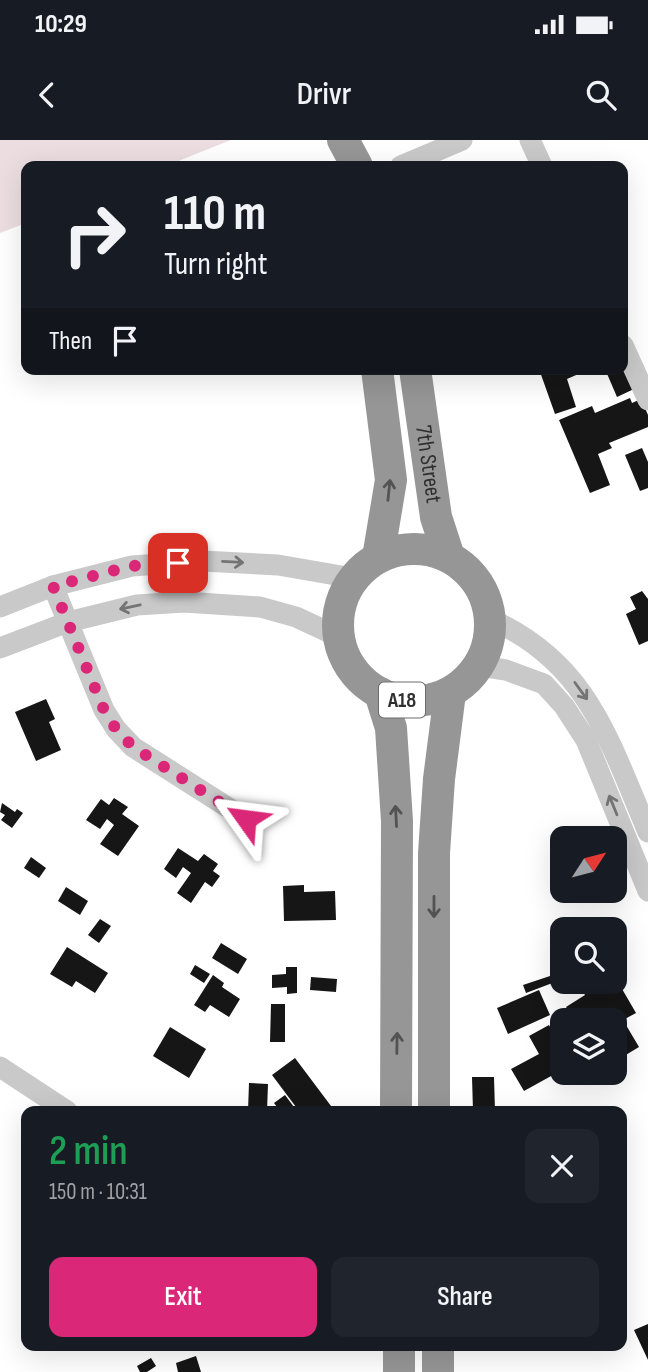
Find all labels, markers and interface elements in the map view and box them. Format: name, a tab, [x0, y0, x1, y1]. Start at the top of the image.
text: 10:29	[35, 9, 87, 40]
text: Drivr	[297, 75, 351, 114]
icon: back	[28, 76, 66, 114]
icon: search	[582, 76, 620, 114]
text: 110 m	[164, 185, 266, 244]
icon: right	[49, 189, 140, 280]
text: Turn right	[164, 245, 268, 284]
icon: arrive	[106, 322, 144, 360]
text: Then	[49, 326, 92, 357]
street label: 7th Street	[409, 423, 448, 505]
one-way arrow	[383, 480, 396, 502]
pin	[148, 533, 208, 593]
icon: arrive	[159, 544, 197, 582]
one-way arrow	[221, 556, 244, 569]
one-way arrow	[119, 600, 142, 614]
one-way arrow	[574, 681, 588, 700]
road number: A18	[379, 682, 425, 718]
position arrow	[209, 782, 283, 856]
one-way arrow	[606, 795, 619, 817]
one-way arrow	[390, 804, 403, 827]
north arrow	[550, 826, 626, 903]
map controls	[550, 826, 627, 1085]
one-way arrow	[427, 895, 441, 918]
button: search	[550, 917, 627, 994]
button: layers	[550, 1008, 627, 1085]
one-way arrow	[390, 1032, 404, 1055]
text: 2 min	[49, 1126, 128, 1177]
button: close	[525, 1129, 599, 1203]
text: 150 m · 10:31	[49, 1178, 147, 1206]
button: Exit	[49, 1257, 317, 1337]
button: Share	[331, 1257, 599, 1337]

